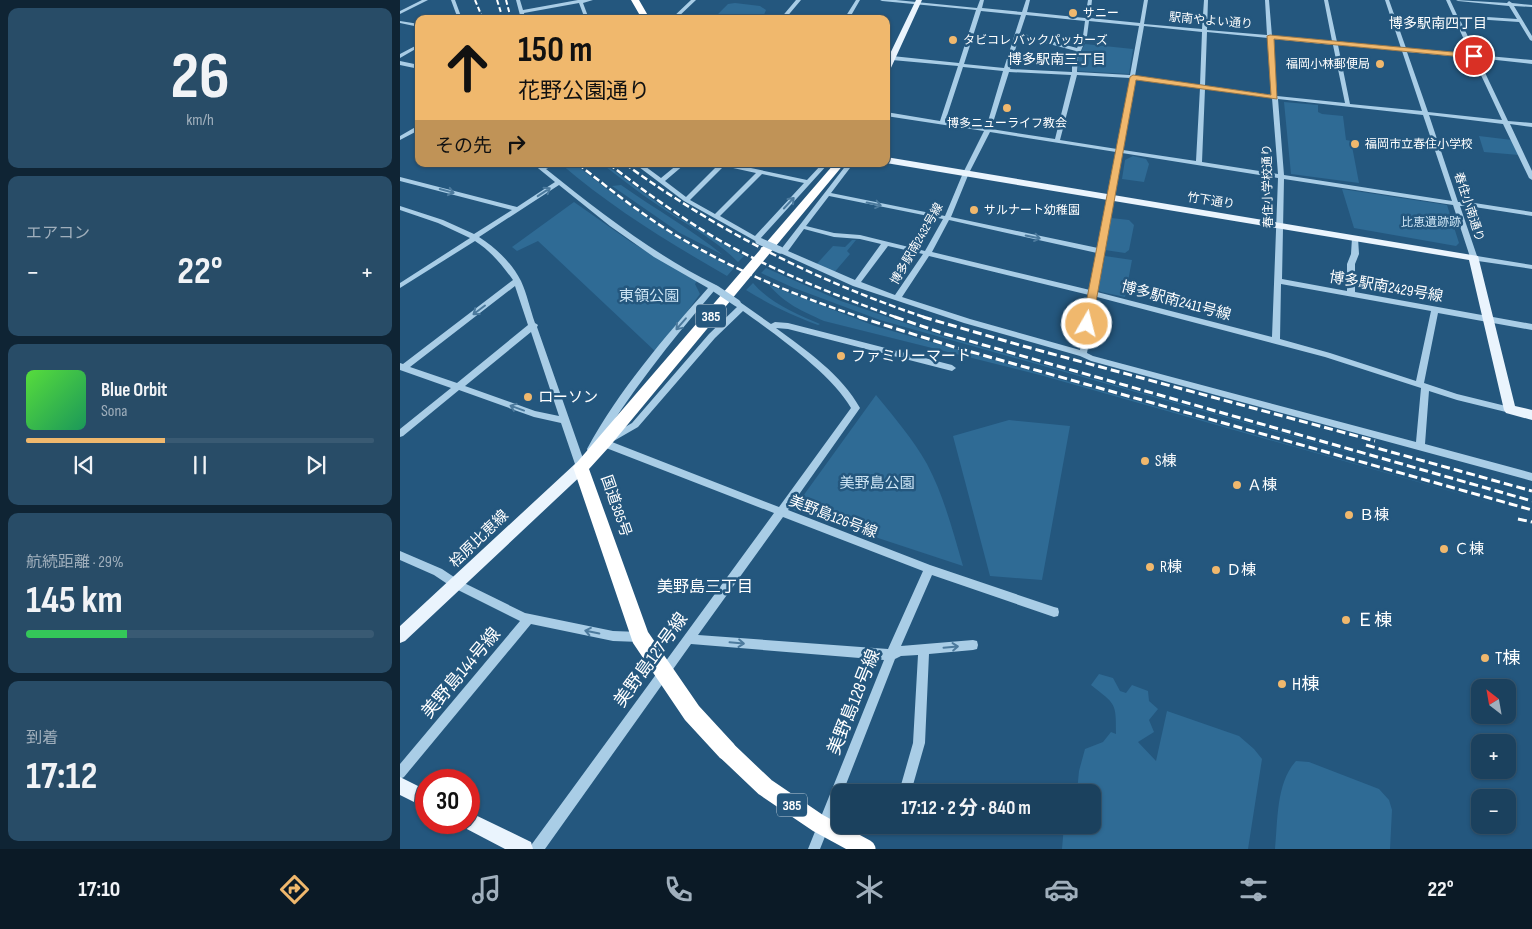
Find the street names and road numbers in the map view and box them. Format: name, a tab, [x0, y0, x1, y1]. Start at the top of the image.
street label: 駅南やよい通り	[1168, 10, 1254, 32]
street label: 春住小学校通り	[1260, 144, 1276, 228]
street label: 春住小南通り	[1451, 170, 1487, 244]
street label: 竹下通り	[1186, 190, 1236, 212]
street label: 博多駅南2432号線	[888, 200, 946, 288]
street label: 博多駅南2429号線	[1328, 268, 1444, 306]
street label: 博多駅南2411号線	[1119, 277, 1233, 325]
road number: 385	[696, 304, 726, 328]
street label: 国道385号	[597, 473, 635, 539]
street label: 美野島126号線	[786, 491, 880, 543]
street label: 桧原比恵線	[445, 506, 513, 572]
street label: 美野島127号線	[610, 609, 692, 711]
street label: 美野島144号線	[417, 624, 505, 722]
street label: 美野島128号線	[823, 646, 885, 758]
road number: 385	[777, 794, 807, 816]

